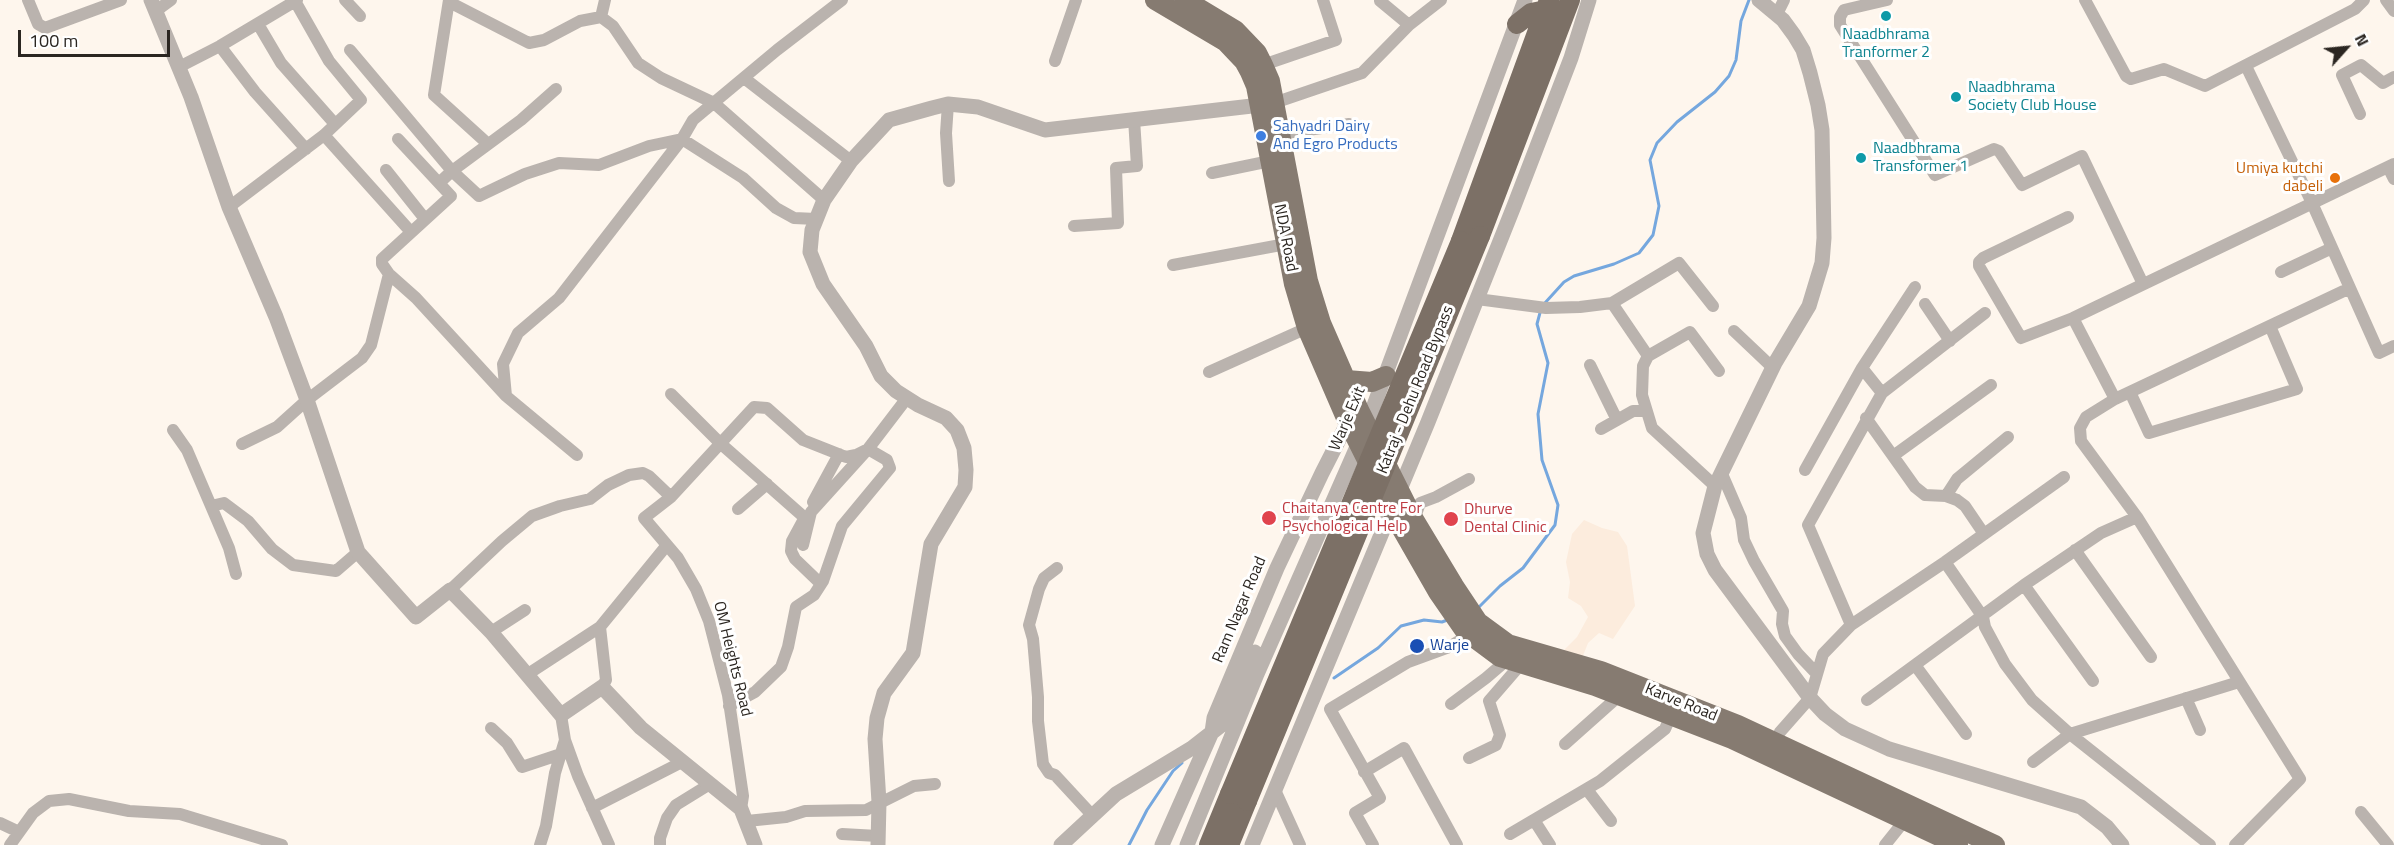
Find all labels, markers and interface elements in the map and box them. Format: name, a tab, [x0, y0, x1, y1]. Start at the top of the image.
marker: Naadbhrama Tranformer 2	[1879, 9, 1893, 23]
scale bar	[21, 18, 172, 56]
north arrow	[2316, 18, 2376, 78]
place label: Naadbhrama Tranformer 2	[1842, 25, 1930, 63]
text: 100 m	[29, 27, 78, 54]
text: N	[2349, 29, 2375, 50]
place label: Naadbhrama Society Club House	[1968, 78, 2097, 116]
marker: Naadbhrama Society Club House	[1949, 90, 1963, 104]
place label: Sahyadri Dairy And Egro Products	[1273, 117, 1398, 155]
marker: Sahyadri Dairy And Egro Products	[1254, 129, 1268, 143]
place label: Naadbhrama Transformer 1	[1873, 139, 1968, 177]
marker: Naadbhrama Transformer 1	[1854, 151, 1868, 165]
place label: Umiya kutchi dabeli	[2236, 159, 2323, 197]
marker: Umiya kutchi dabeli	[2328, 171, 2342, 185]
street label: NDA Road	[1269, 202, 1301, 274]
street label: Katraj - Dehu Road Bypass	[1373, 303, 1459, 477]
street label: Warje Exit	[1326, 384, 1370, 454]
place label: Chaitanya Centre For Psychological Help	[1282, 499, 1422, 537]
place label: Dhurve Dental Clinic	[1464, 500, 1547, 538]
marker: Chaitanya Centre For Psychological Help	[1260, 509, 1278, 527]
marker: Dhurve Dental Clinic	[1442, 510, 1460, 528]
street label: Ram Nagar Road	[1209, 554, 1271, 666]
street label: OM Heights Road	[708, 600, 756, 718]
place label: Warje	[1430, 636, 1469, 656]
marker: Warje	[1408, 637, 1426, 655]
street label: Karve Road	[1642, 680, 1720, 726]

